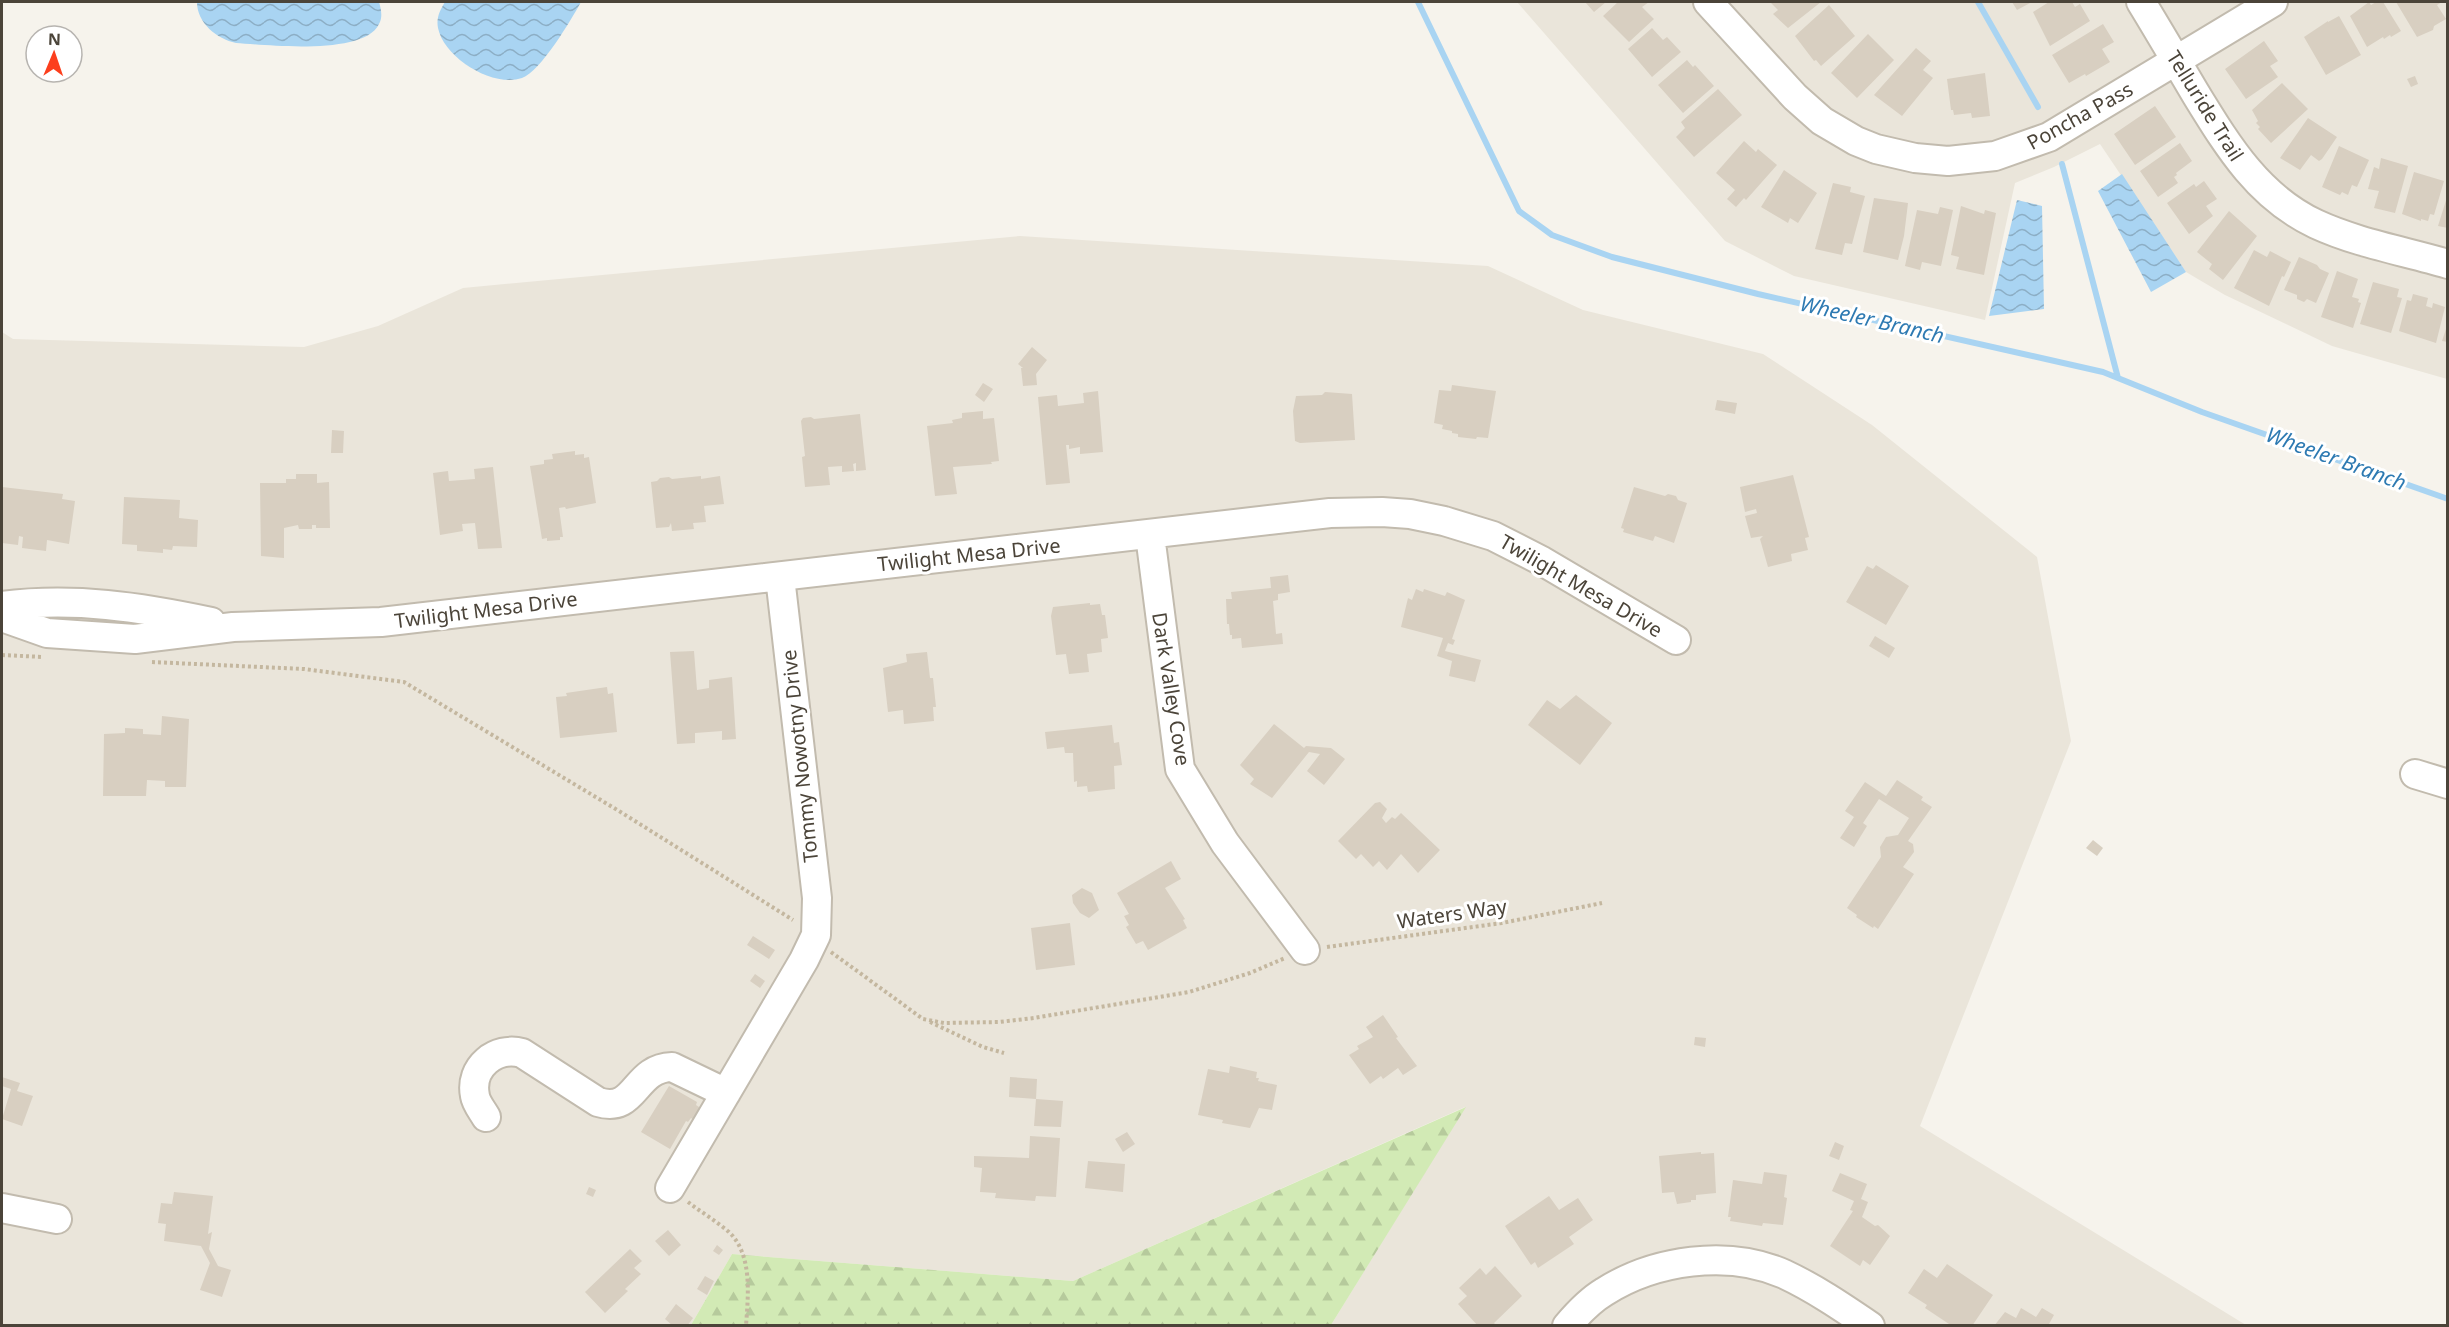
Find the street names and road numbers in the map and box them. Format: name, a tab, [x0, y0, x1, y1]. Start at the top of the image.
street label: Telluride Trail	[2161, 45, 2250, 166]
street label: Poncha Pass	[2022, 75, 2138, 156]
street label: Twilight Mesa Drive	[1495, 528, 1668, 643]
street label: Twilight Mesa Drive	[876, 531, 1062, 578]
street label: Twilight Mesa Drive	[393, 585, 579, 634]
street label: Dark Valley Cove	[1146, 610, 1197, 768]
street label: Tommy Nowotny Drive	[775, 648, 824, 864]
street label: Waters Way	[1395, 892, 1509, 935]

